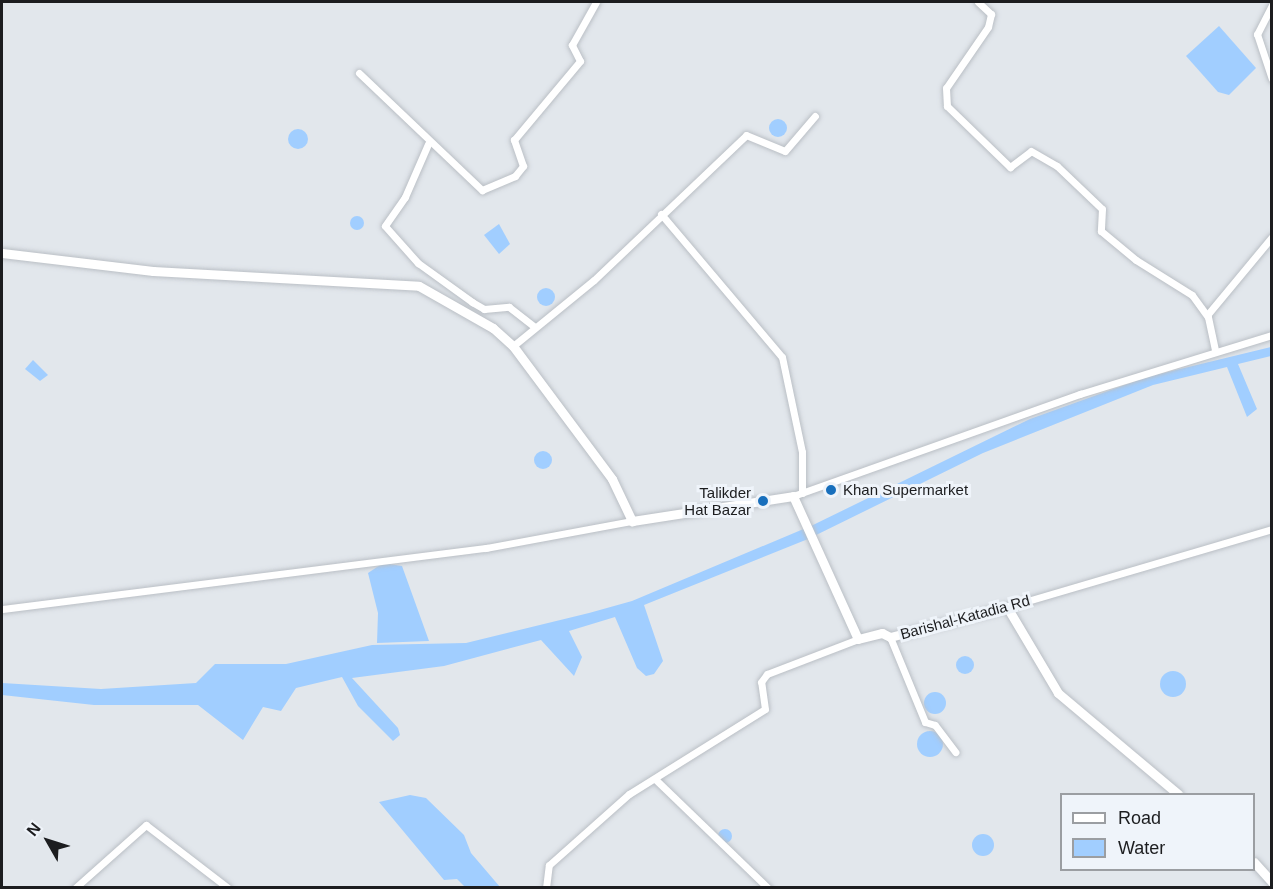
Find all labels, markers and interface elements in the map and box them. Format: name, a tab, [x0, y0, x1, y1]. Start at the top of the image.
place label: Khan Supermarket	[843, 481, 968, 499]
place label: Talikder Hat Bazar	[684, 483, 751, 518]
marker: Khan Supermarket	[824, 483, 838, 497]
marker: Talikder Hat Bazar	[756, 494, 770, 508]
street label: Barishal-Katadia Rd	[898, 591, 1032, 643]
legend	[1060, 793, 1255, 871]
text: Road	[1118, 808, 1161, 828]
north arrow	[18, 811, 78, 871]
text: N	[23, 820, 44, 839]
text: Water	[1118, 838, 1165, 858]

